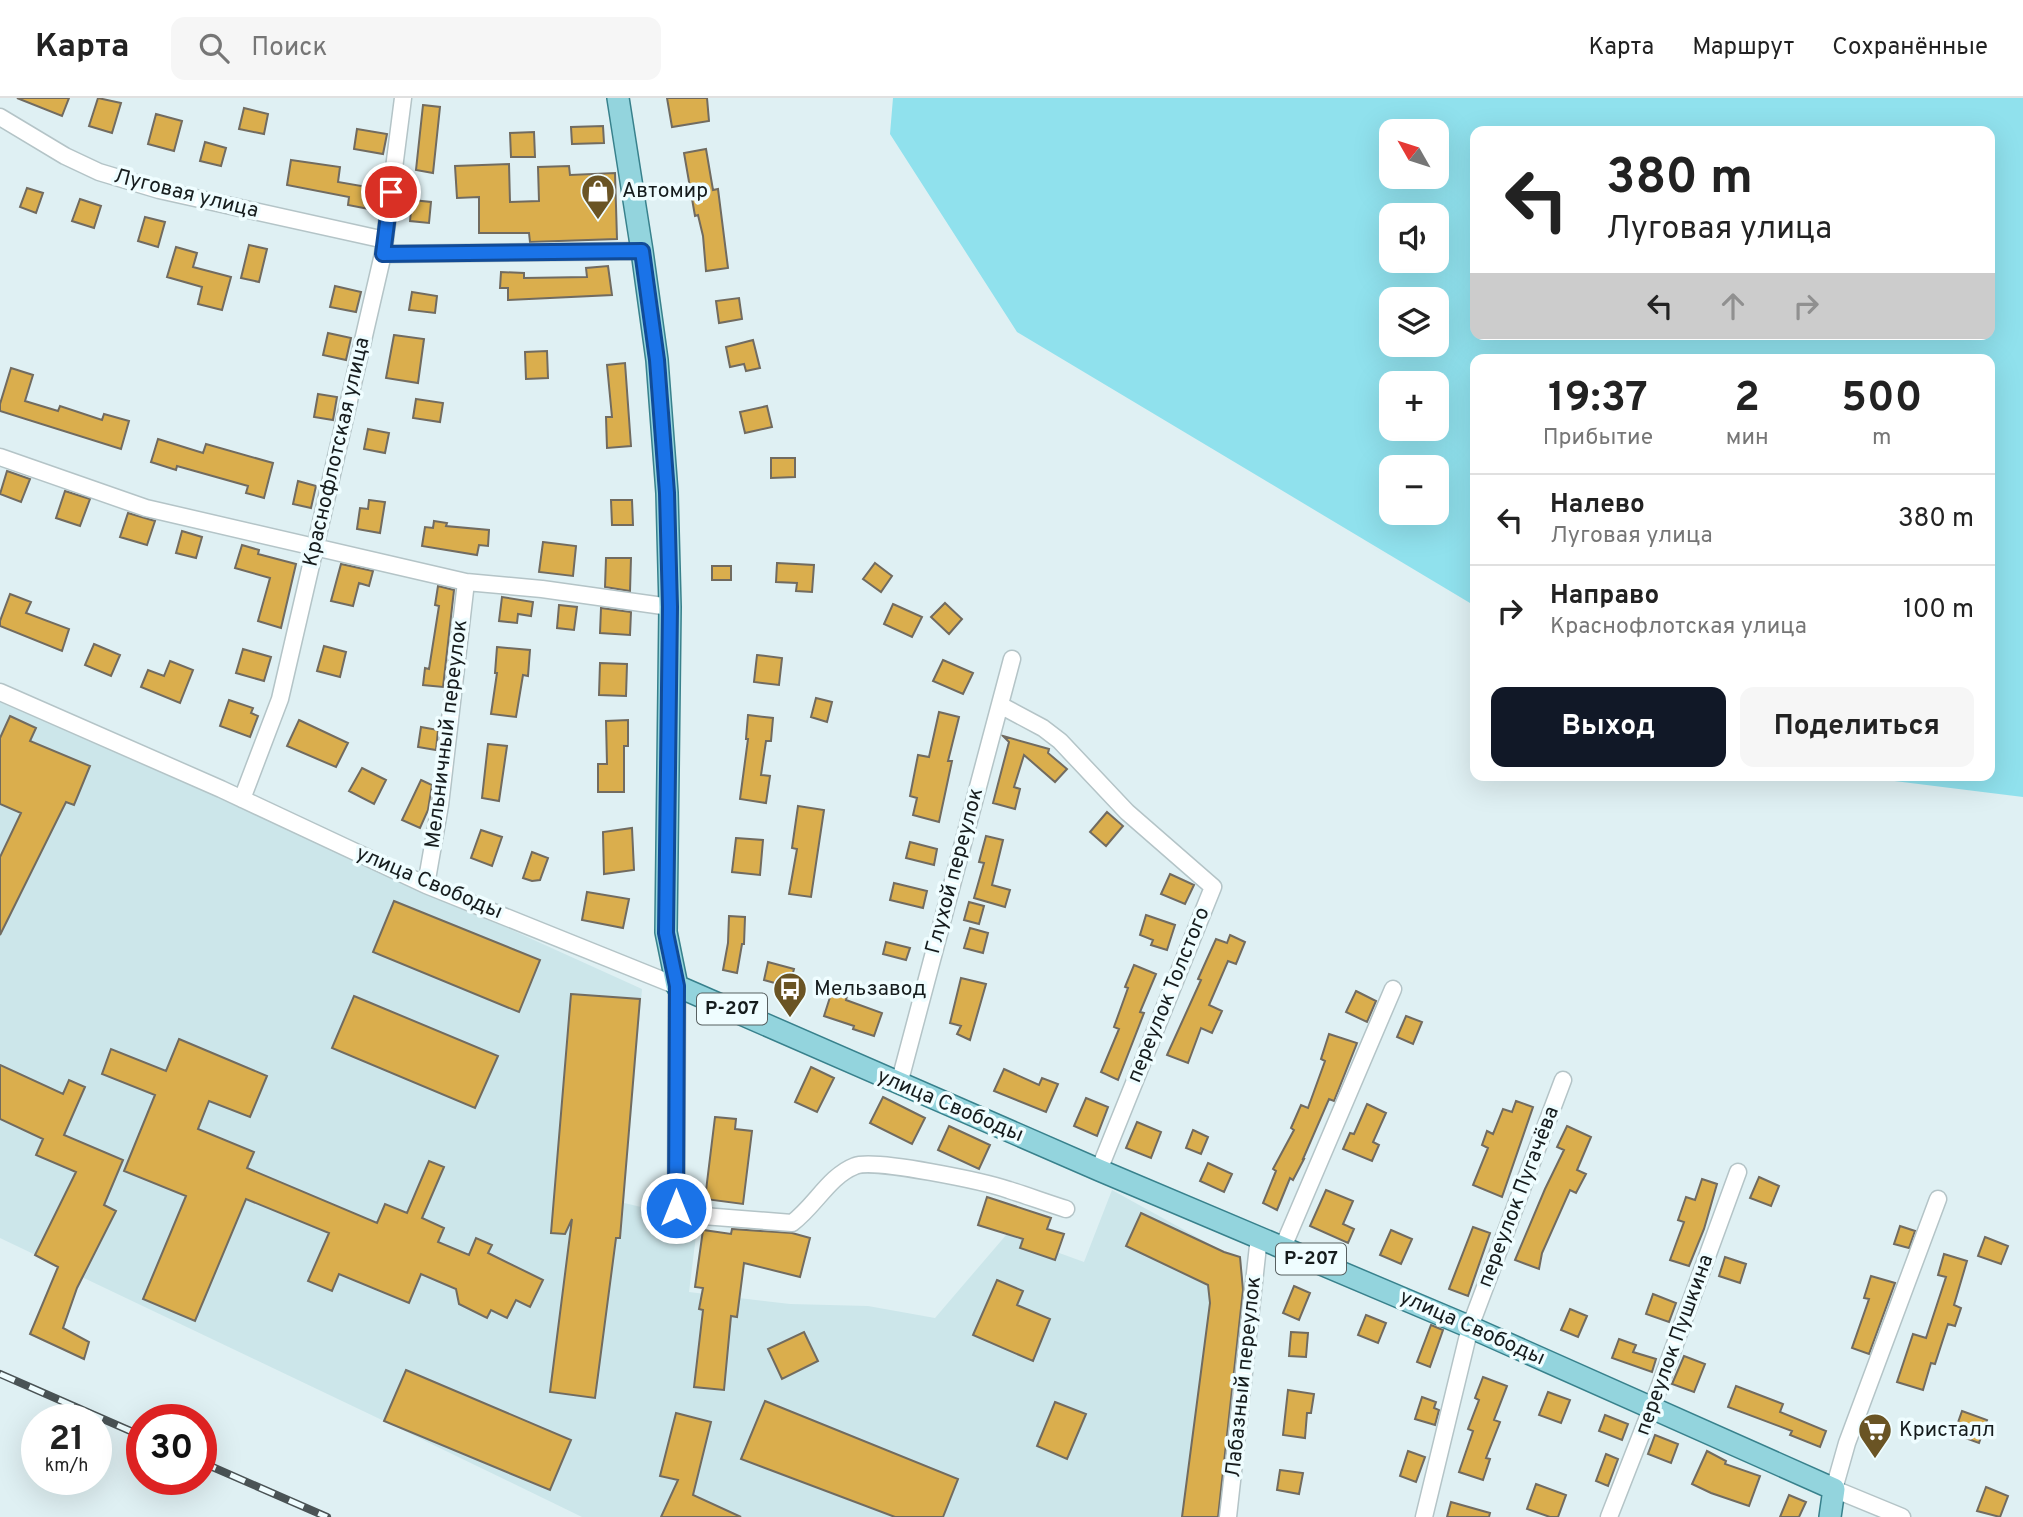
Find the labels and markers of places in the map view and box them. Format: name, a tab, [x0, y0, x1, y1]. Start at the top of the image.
pin	[361, 162, 421, 222]
shop icon: Автомир	[579, 172, 617, 221]
place label: Автомир	[622, 178, 708, 205]
bus stop icon: Мельзавод	[771, 970, 809, 1019]
place label: Мельзавод	[814, 976, 926, 1003]
supermarket icon: Кристалл	[1856, 1411, 1894, 1460]
place label: Кристалл	[1899, 1417, 1995, 1444]

